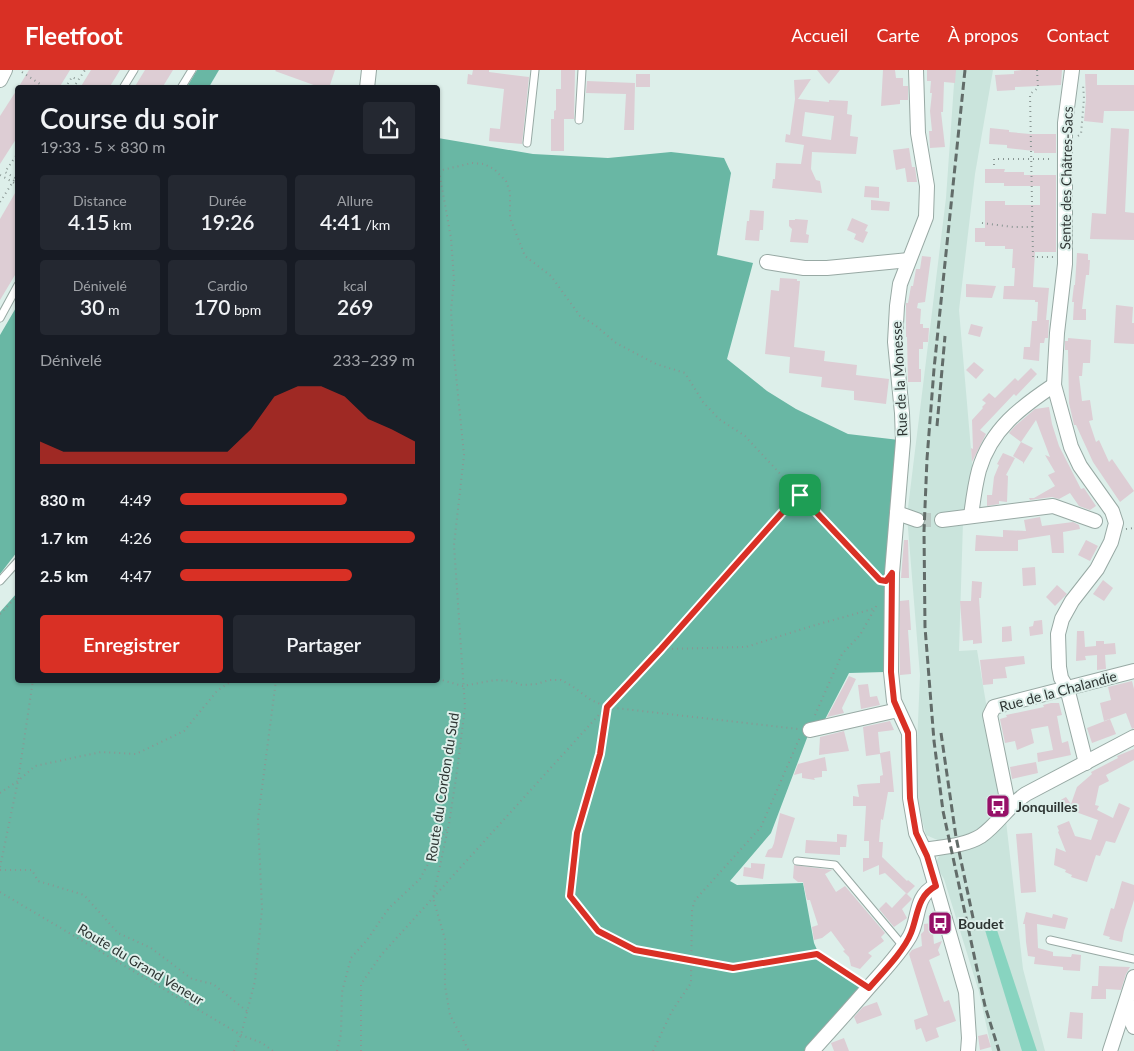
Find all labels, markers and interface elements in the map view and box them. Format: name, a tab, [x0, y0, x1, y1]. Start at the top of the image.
text: Fleetfoot	[25, 21, 123, 50]
text: Accueil	[791, 24, 848, 46]
text: Carte	[876, 24, 920, 46]
text: À propos	[948, 24, 1019, 46]
text: Contact	[1047, 24, 1109, 46]
text: Course du soir	[40, 101, 218, 135]
button: share	[363, 102, 415, 154]
street label: Sente des Châtres-Sacs	[1056, 106, 1076, 250]
text: 19:33 · 5 × 830 m	[40, 137, 165, 156]
text: Distance	[73, 192, 127, 209]
text: Durée	[209, 192, 246, 209]
text: Allure	[337, 192, 373, 209]
text: 4.15	[68, 209, 109, 234]
text: 19:26	[200, 209, 255, 234]
text: 4:41	[320, 209, 362, 234]
text: km	[109, 216, 132, 233]
text: /km	[362, 216, 390, 233]
text: Dénivelé	[73, 277, 127, 294]
text: Cardio	[207, 277, 248, 294]
text: kcal	[343, 277, 367, 294]
text: 30	[80, 294, 104, 319]
text: 170	[194, 294, 230, 319]
text: 269	[337, 294, 373, 319]
text: m	[104, 301, 120, 318]
text: bpm	[230, 301, 261, 318]
street label: Rue de la Monesse	[887, 321, 911, 437]
text: Dénivelé	[40, 350, 102, 369]
text: 233–239 m	[333, 350, 415, 369]
pin	[779, 474, 821, 516]
icon: arrive	[786, 481, 814, 509]
text: 830 m	[40, 490, 85, 509]
text: 4:49	[120, 490, 152, 509]
text: 1.7 km	[40, 528, 88, 547]
text: 4:26	[120, 528, 152, 547]
text: 2.5 km	[40, 566, 88, 585]
text: 4:47	[120, 566, 152, 585]
button: Enregistrer	[40, 615, 223, 673]
button: Partager	[233, 615, 415, 673]
street label: Rue de la Chalandie	[997, 667, 1119, 715]
street label: Route du Cordon du Sud	[422, 711, 462, 863]
bus stop icon: Jonquilles	[985, 793, 1011, 819]
place label: Jonquilles	[1016, 798, 1078, 815]
bus stop icon: Boudet	[927, 910, 953, 936]
place label: Boudet	[958, 915, 1004, 932]
street label: Route du Grand Veneur	[75, 920, 207, 1008]

